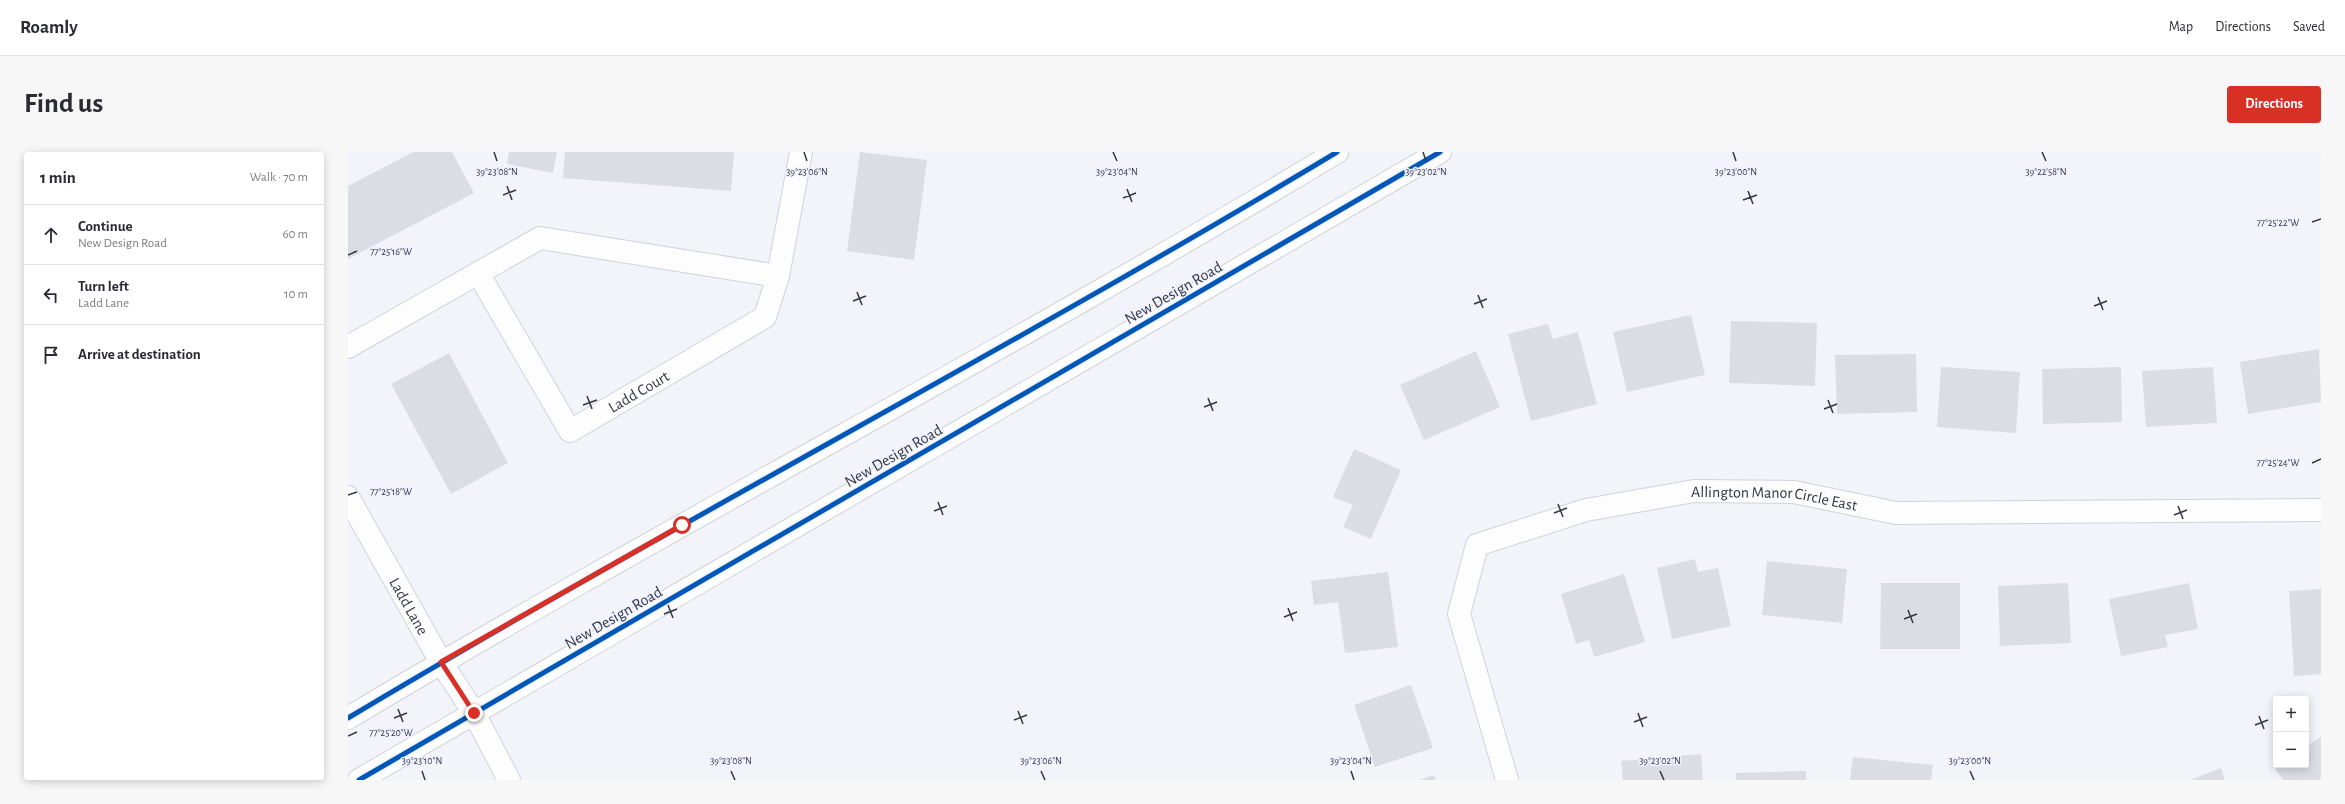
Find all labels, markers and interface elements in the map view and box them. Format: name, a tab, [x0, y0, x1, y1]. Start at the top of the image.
text: Roamly	[20, 18, 78, 37]
text: Map	[2169, 20, 2193, 34]
text: Directions	[2215, 20, 2271, 34]
text: Saved	[2293, 20, 2325, 34]
button: Directions	[2227, 86, 2321, 123]
text: Find us	[24, 90, 103, 118]
text: 39°23'08"N	[476, 167, 518, 177]
text: 39°23'06"N	[786, 167, 828, 177]
text: 39°23'04"N	[1096, 167, 1138, 177]
text: 39°23'02"N	[1405, 167, 1447, 177]
text: 39°23'00"N	[1715, 167, 1757, 177]
text: 39°22'58"N	[2025, 167, 2067, 177]
text: 1 min	[40, 169, 76, 186]
text: Walk · 70 m	[250, 171, 308, 184]
text: 77°25'22"W	[2257, 218, 2299, 228]
text: Continue	[78, 219, 133, 234]
icon: ahead	[40, 224, 62, 246]
text: 60 m	[282, 228, 308, 241]
text: New Design Road	[78, 237, 167, 250]
text: 77°25'16"W	[370, 247, 412, 257]
street label: New Design Road	[1122, 259, 1225, 327]
text: Turn left	[78, 279, 129, 294]
icon: left	[40, 284, 62, 306]
text: 10 m	[284, 288, 308, 301]
text: Ladd Lane	[78, 297, 129, 310]
icon: arrive	[40, 344, 62, 366]
text: Arrive at destination	[78, 347, 201, 362]
street label: Ladd Court	[606, 368, 672, 416]
street label: New Design Road	[842, 422, 945, 490]
text: 77°25'24"W	[2257, 458, 2300, 468]
street label: Allington Manor Circle East	[1691, 484, 1859, 514]
text: 77°25'18"W	[370, 487, 412, 497]
route start	[673, 516, 691, 534]
street label: Ladd Lane	[386, 575, 431, 638]
street label: New Design Road	[562, 584, 665, 652]
map controls	[2273, 696, 2309, 768]
button: +	[2273, 696, 2309, 732]
route end	[465, 704, 483, 722]
text: 77°25'20"W	[369, 728, 413, 738]
button: −	[2273, 732, 2309, 768]
text: 39°23'10"N	[402, 756, 442, 766]
text: 39°23'08"N	[710, 756, 752, 766]
text: 39°23'06"N	[1020, 756, 1062, 766]
text: 39°23'04"N	[1330, 756, 1372, 766]
text: 39°23'02"N	[1639, 756, 1681, 766]
text: 39°23'00"N	[1949, 756, 1991, 766]

